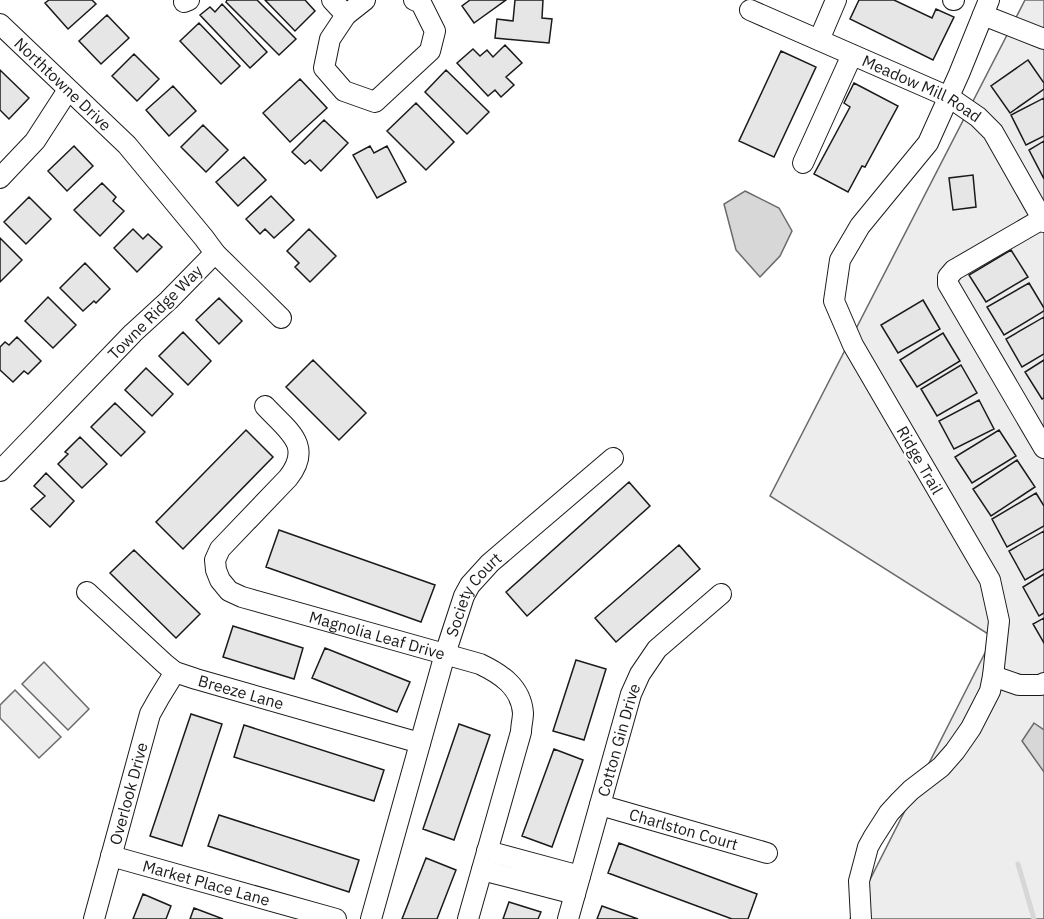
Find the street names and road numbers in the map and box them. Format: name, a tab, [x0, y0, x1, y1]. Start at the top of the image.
street label: Northtowne Drive	[10, 33, 116, 135]
street label: Meadow Mill Road	[859, 50, 985, 126]
street label: Towne Ridge Way	[103, 260, 207, 364]
street label: Ridge Trail	[892, 422, 948, 498]
street label: Society Court	[441, 548, 505, 639]
street label: Magnolia Leaf Drive	[307, 606, 448, 664]
street label: Breeze Lane	[196, 670, 286, 714]
street label: Cotton Gin Drive	[593, 680, 645, 799]
street label: Overlook Drive	[105, 740, 152, 847]
street label: Charlston Court	[627, 804, 740, 854]
street label: Market Place Lane	[140, 855, 272, 910]

